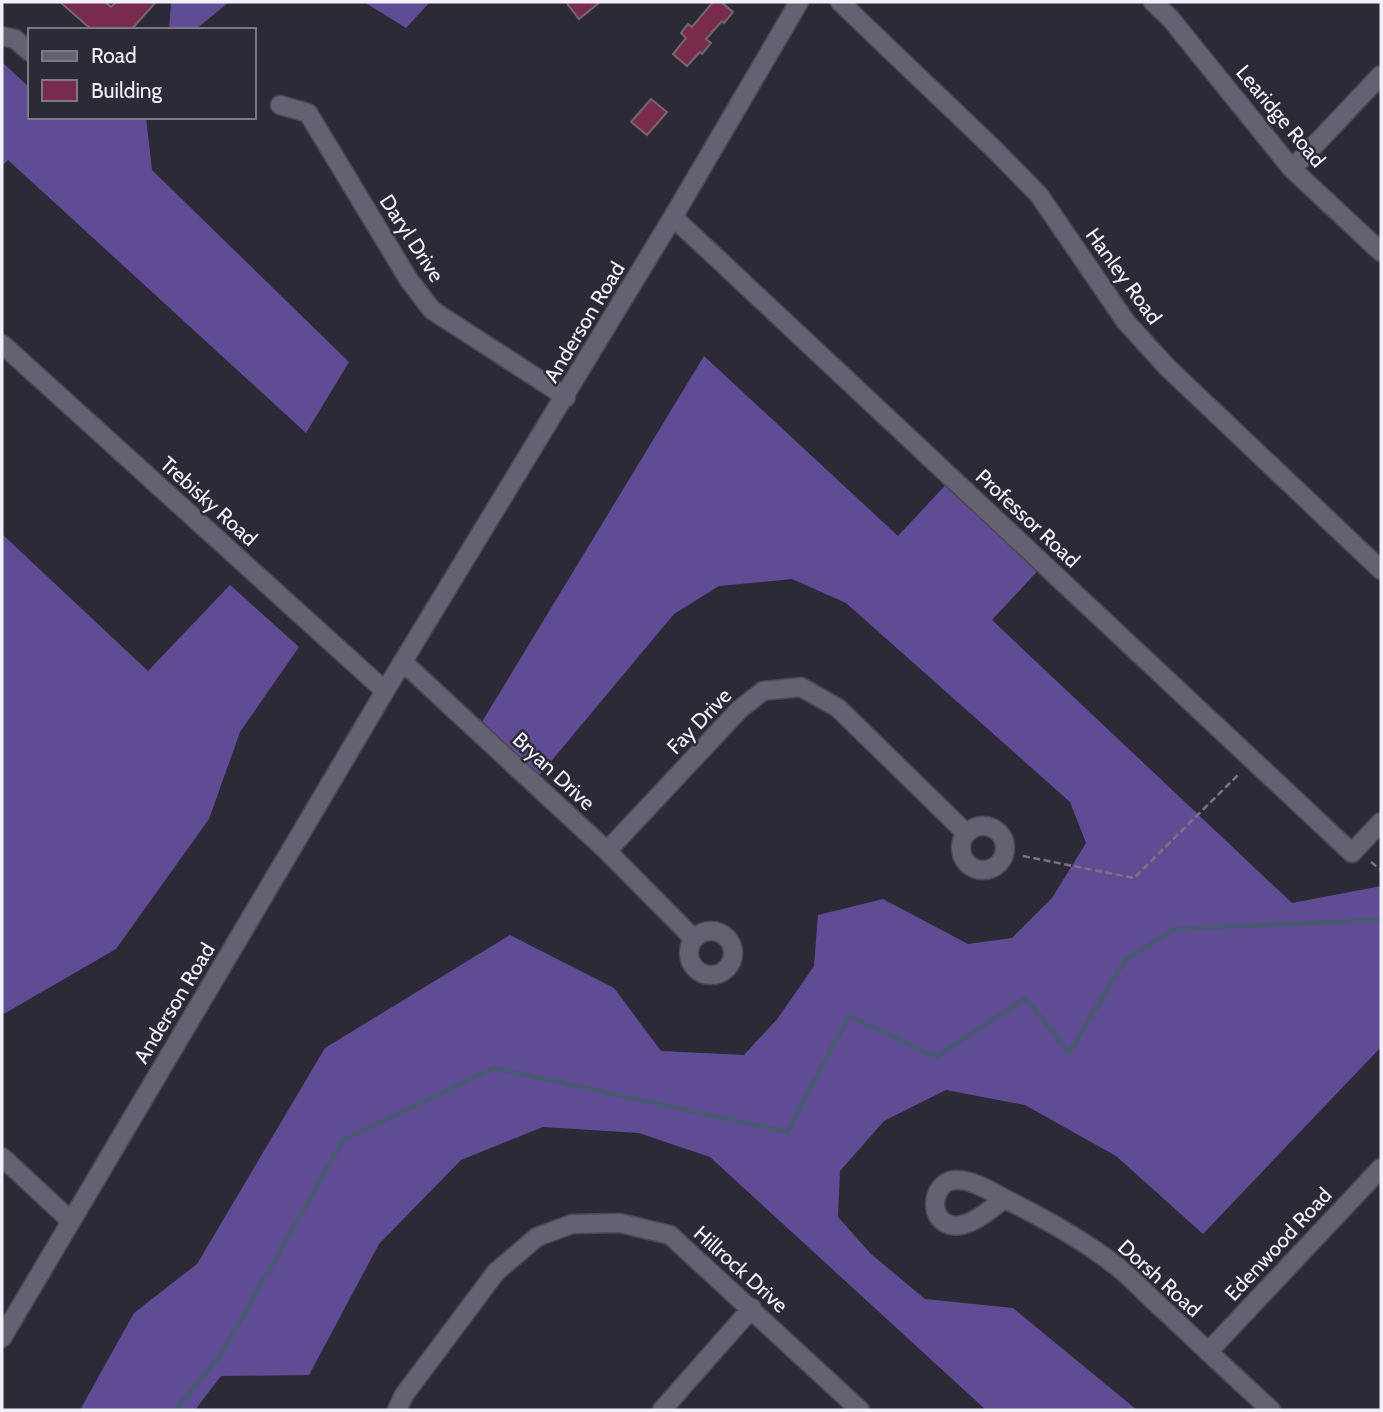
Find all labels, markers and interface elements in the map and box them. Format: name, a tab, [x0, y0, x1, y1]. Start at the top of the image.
legend	[28, 28, 256, 119]
text: Road	[91, 43, 137, 68]
street label: Learidge Road	[1231, 60, 1331, 172]
text: Building	[91, 78, 163, 103]
street label: Daryl Drive	[374, 190, 450, 287]
street label: Hanley Road	[1081, 223, 1167, 329]
street label: Anderson Road	[538, 257, 630, 387]
street label: Trebisky Road	[155, 451, 263, 551]
street label: Professor Road	[971, 464, 1085, 572]
street label: Fay Drive	[662, 683, 737, 759]
street label: Bryan Drive	[508, 727, 600, 815]
street label: Anderson Road	[128, 938, 220, 1068]
street label: Edenwood Road	[1219, 1182, 1337, 1306]
street label: Hillrock Drive	[689, 1220, 793, 1318]
street label: Dorsh Road	[1113, 1234, 1207, 1322]

